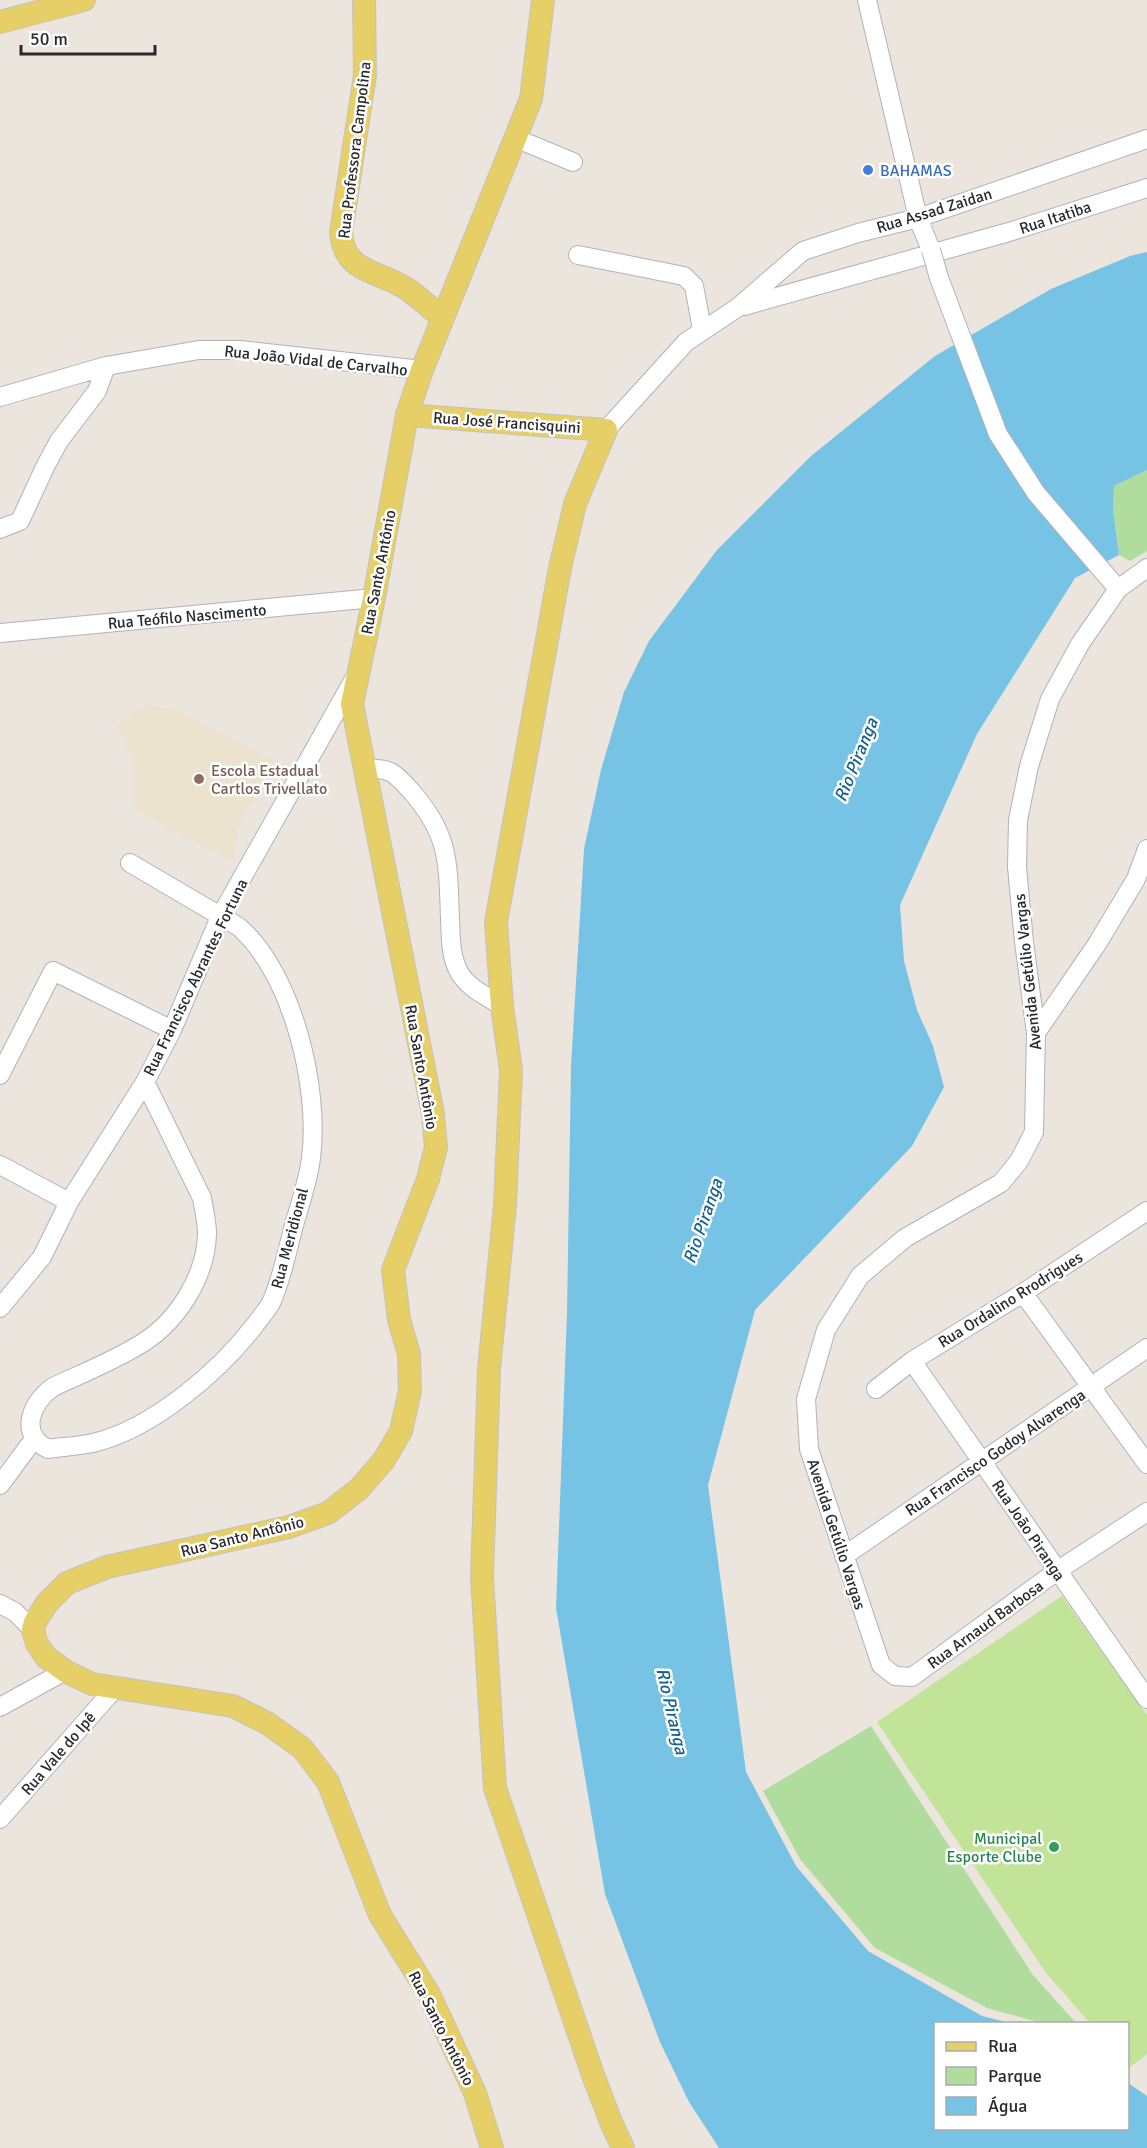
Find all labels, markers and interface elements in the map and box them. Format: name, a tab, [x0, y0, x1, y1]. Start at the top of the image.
scale bar	[21, 18, 154, 56]
text: 50 m	[30, 28, 68, 50]
street label: Rua Professora Campolina	[334, 60, 376, 240]
place label: BAHAMAS	[880, 161, 952, 181]
marker: BAHAMAS	[861, 163, 875, 177]
street label: Rua Assad Zaidan	[874, 184, 995, 238]
street label: Rua Itatiba	[1017, 197, 1094, 239]
street label: Rua João Vidal de Carvalho	[223, 341, 409, 381]
street label: Rua José Francisquini	[432, 408, 581, 438]
street label: Rua Santo Antônio	[357, 508, 401, 636]
street label: Rua Teófilo Nascimento	[107, 600, 267, 634]
water label: Rio Piranga	[829, 714, 883, 805]
place label: Escola Estadual Cartlos Trivellato	[211, 761, 327, 799]
marker: Escola Estadual Cartlos Trivellato	[192, 772, 206, 786]
street label: Rua Francisco Abrantes Fortuna	[139, 876, 252, 1079]
street label: Avenida Getúlio Vargas	[1010, 893, 1046, 1051]
street label: Rua Santo Antônio	[400, 1003, 442, 1131]
water label: Rio Piranga	[678, 1175, 728, 1266]
street label: Rua Meridional	[267, 1185, 313, 1291]
street label: Rua Ordalino Rrodrigues	[935, 1247, 1087, 1352]
street label: Rua Francisco Godoy Alvarenga	[902, 1385, 1090, 1521]
street label: Avenida Getúlio Vargas	[802, 1456, 870, 1612]
street label: Rua João Piranga	[987, 1476, 1069, 1585]
street label: Rua Santo Antônio	[179, 1512, 306, 1562]
street label: Rua Arnaud Barbosa	[924, 1576, 1047, 1674]
water label: Rio Piranga	[651, 1666, 693, 1757]
street label: Rua Vale do Ipê	[17, 1708, 100, 1799]
place label: Municipal Esporte Clube	[947, 1829, 1042, 1867]
marker: Municipal Esporte Clube	[1047, 1840, 1061, 1854]
street label: Rua Santo Antônio	[404, 1968, 479, 2089]
legend	[934, 2022, 1129, 2130]
text: Rua	[988, 2035, 1017, 2057]
text: Parque	[988, 2065, 1042, 2087]
text: Água	[988, 2095, 1027, 2117]

